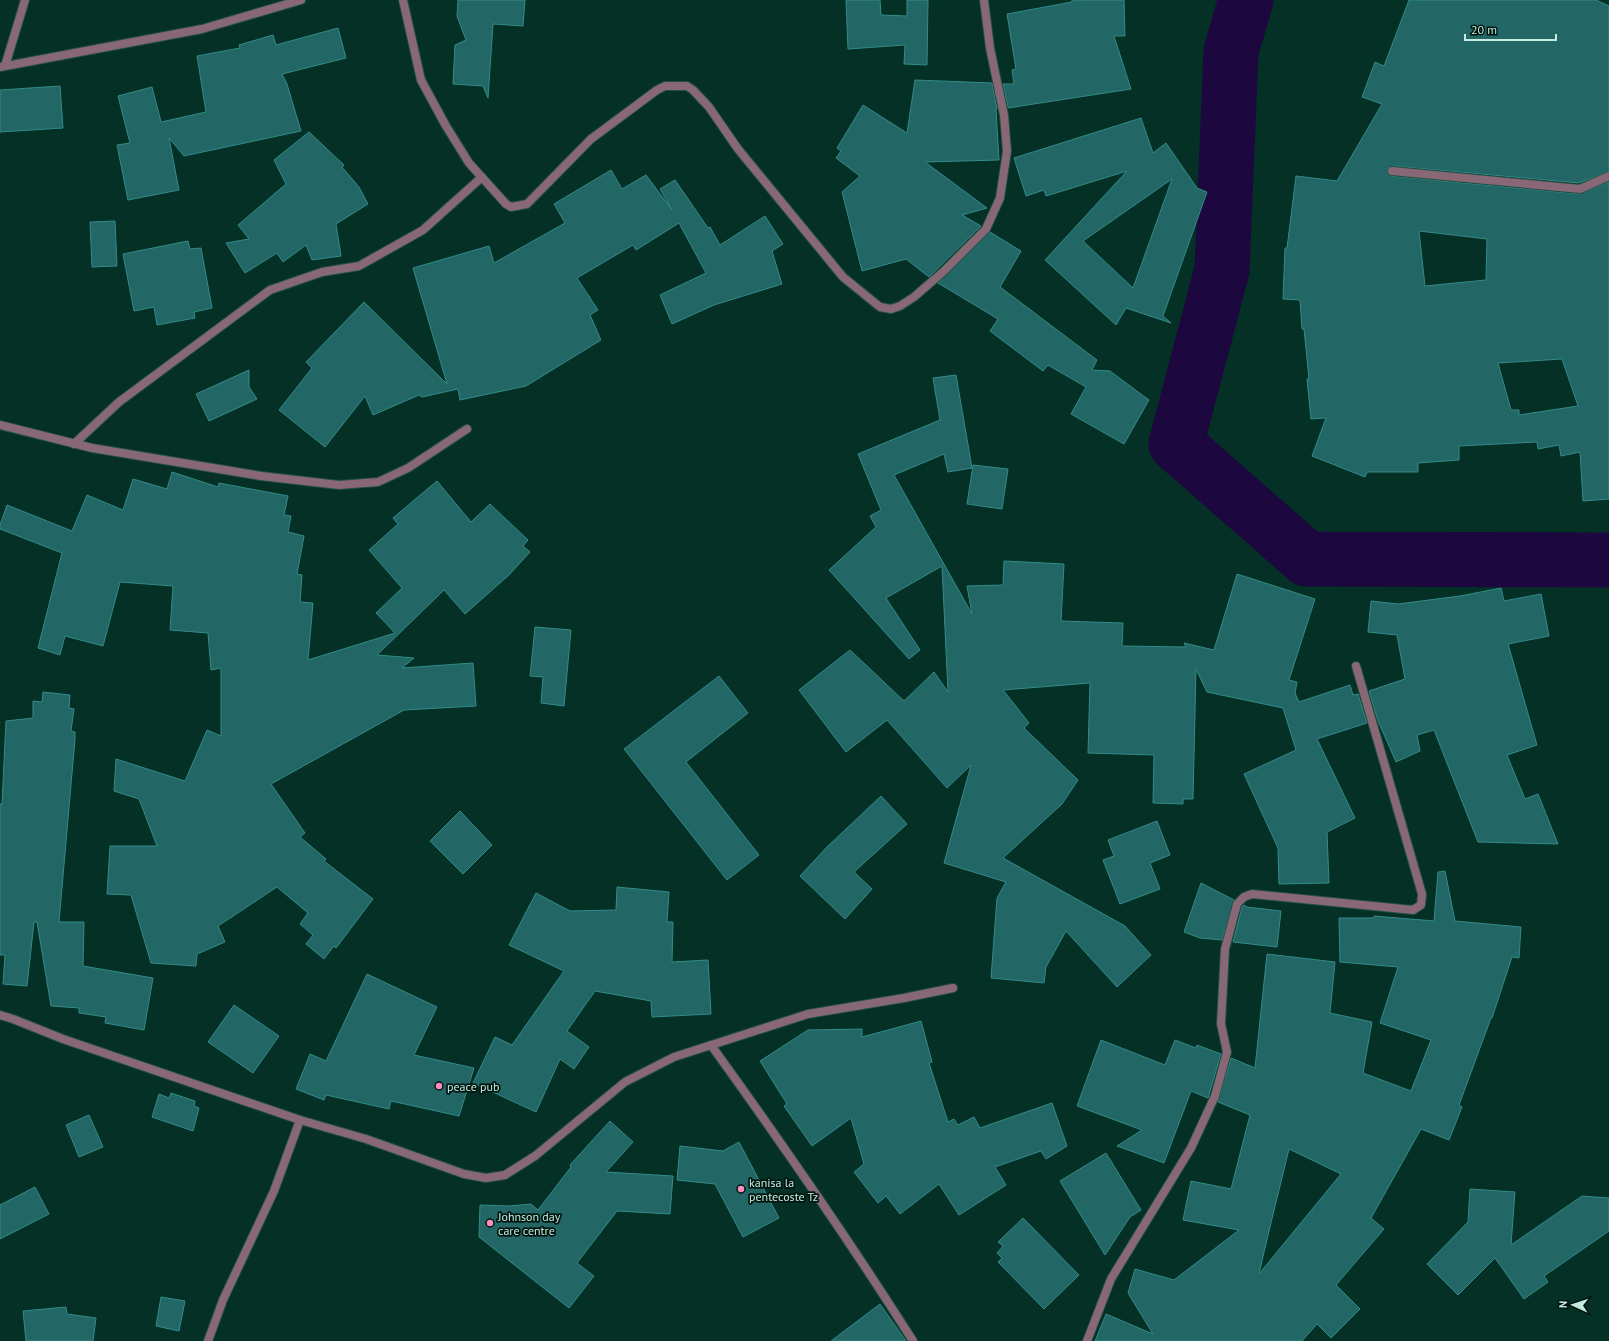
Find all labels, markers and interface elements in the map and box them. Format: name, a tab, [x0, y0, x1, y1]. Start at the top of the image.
scale bar	[1465, 16, 1556, 42]
text: 20 m	[1471, 22, 1497, 37]
place label: peace pub	[447, 1079, 499, 1094]
marker: peace pub	[434, 1081, 444, 1091]
place label: kanisa la pentecoste Tz	[749, 1175, 818, 1204]
marker: kanisa la pentecoste Tz	[736, 1184, 746, 1194]
place label: Johnson day care centre	[497, 1209, 561, 1238]
marker: Johnson day care centre	[485, 1218, 495, 1228]
north arrow	[1553, 1285, 1593, 1325]
text: N	[1556, 1300, 1570, 1308]

